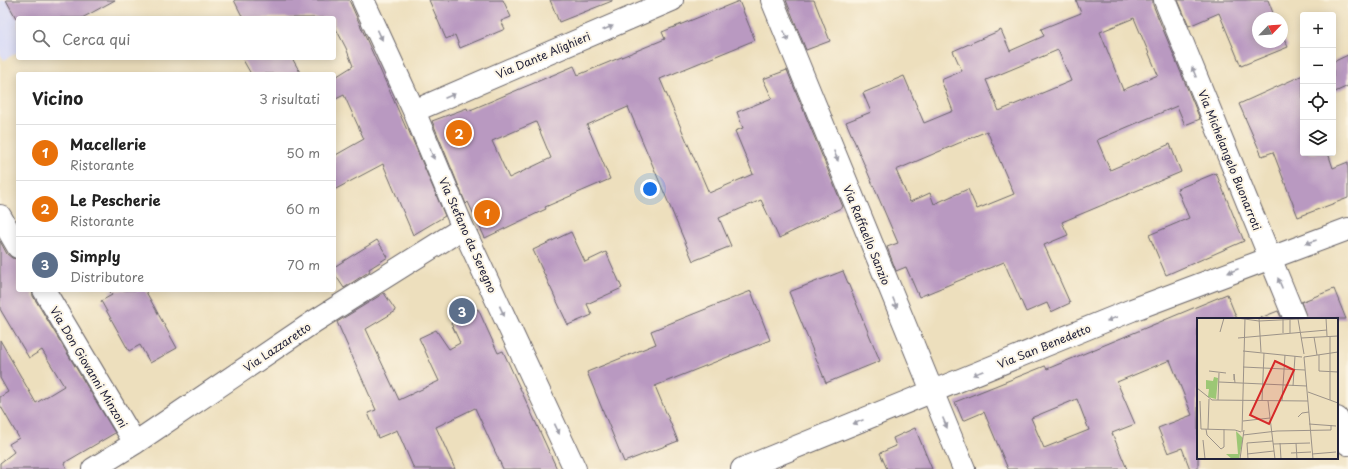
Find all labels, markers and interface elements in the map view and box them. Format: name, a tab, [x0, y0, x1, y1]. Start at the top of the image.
north arrow	[1252, 12, 1288, 48]
map controls	[1300, 12, 1336, 156]
button: +	[1300, 12, 1336, 48]
search box	[16, 16, 336, 60]
one-way arrow	[602, 24, 614, 31]
icon: search	[30, 27, 52, 49]
text: Cerca qui	[62, 27, 130, 50]
street label: Via Dante Alighieri	[493, 27, 593, 83]
one-way arrow	[377, 30, 383, 42]
one-way arrow	[784, 31, 790, 43]
button: −	[1300, 48, 1336, 84]
one-way arrow	[1191, 65, 1197, 77]
button: locate	[1300, 84, 1336, 120]
text: Vicino	[32, 85, 83, 111]
street label: Via Michelangelo Buonarroti	[1194, 87, 1266, 233]
text: 3 risultati	[259, 89, 320, 108]
one-way arrow	[444, 92, 456, 99]
pin: 2	[446, 118, 472, 148]
button: layers	[1300, 120, 1336, 156]
text: Macellerie	[70, 132, 146, 155]
text: 1	[42, 143, 48, 162]
text: 50 m	[286, 143, 320, 162]
one-way arrow	[430, 149, 436, 161]
one-way arrow	[833, 151, 839, 163]
text: Ristorante	[70, 155, 134, 174]
street label: Via Stefano da Seregno	[435, 174, 501, 296]
your location	[640, 179, 660, 199]
street label: Via Raffaello Sanzio	[839, 182, 895, 288]
text: Le Pescherie	[70, 188, 161, 211]
pin: 1	[474, 198, 500, 228]
text: 2	[40, 199, 50, 218]
text: 60 m	[286, 199, 320, 218]
text: Ristorante	[70, 211, 134, 230]
one-way arrow	[1305, 239, 1317, 245]
text: Simply	[70, 244, 120, 267]
text: 3	[41, 255, 49, 274]
text: 70 m	[287, 255, 320, 274]
text: Distributore	[70, 267, 144, 286]
one-way arrow	[1226, 269, 1238, 275]
one-way arrow	[1277, 278, 1283, 289]
pin: 3	[449, 296, 475, 326]
one-way arrow	[893, 297, 899, 309]
street label: Via Don Giovanni Minzoni	[46, 303, 132, 431]
one-way arrow	[499, 306, 505, 317]
one-way arrow	[1105, 316, 1117, 322]
street label: Via Lazzaretto	[240, 318, 314, 376]
inset map	[1197, 318, 1338, 459]
street label: Via San Benedetto	[995, 319, 1093, 373]
one-way arrow	[973, 370, 984, 376]
one-way arrow	[941, 417, 948, 429]
one-way arrow	[852, 419, 863, 425]
one-way arrow	[554, 424, 560, 435]

